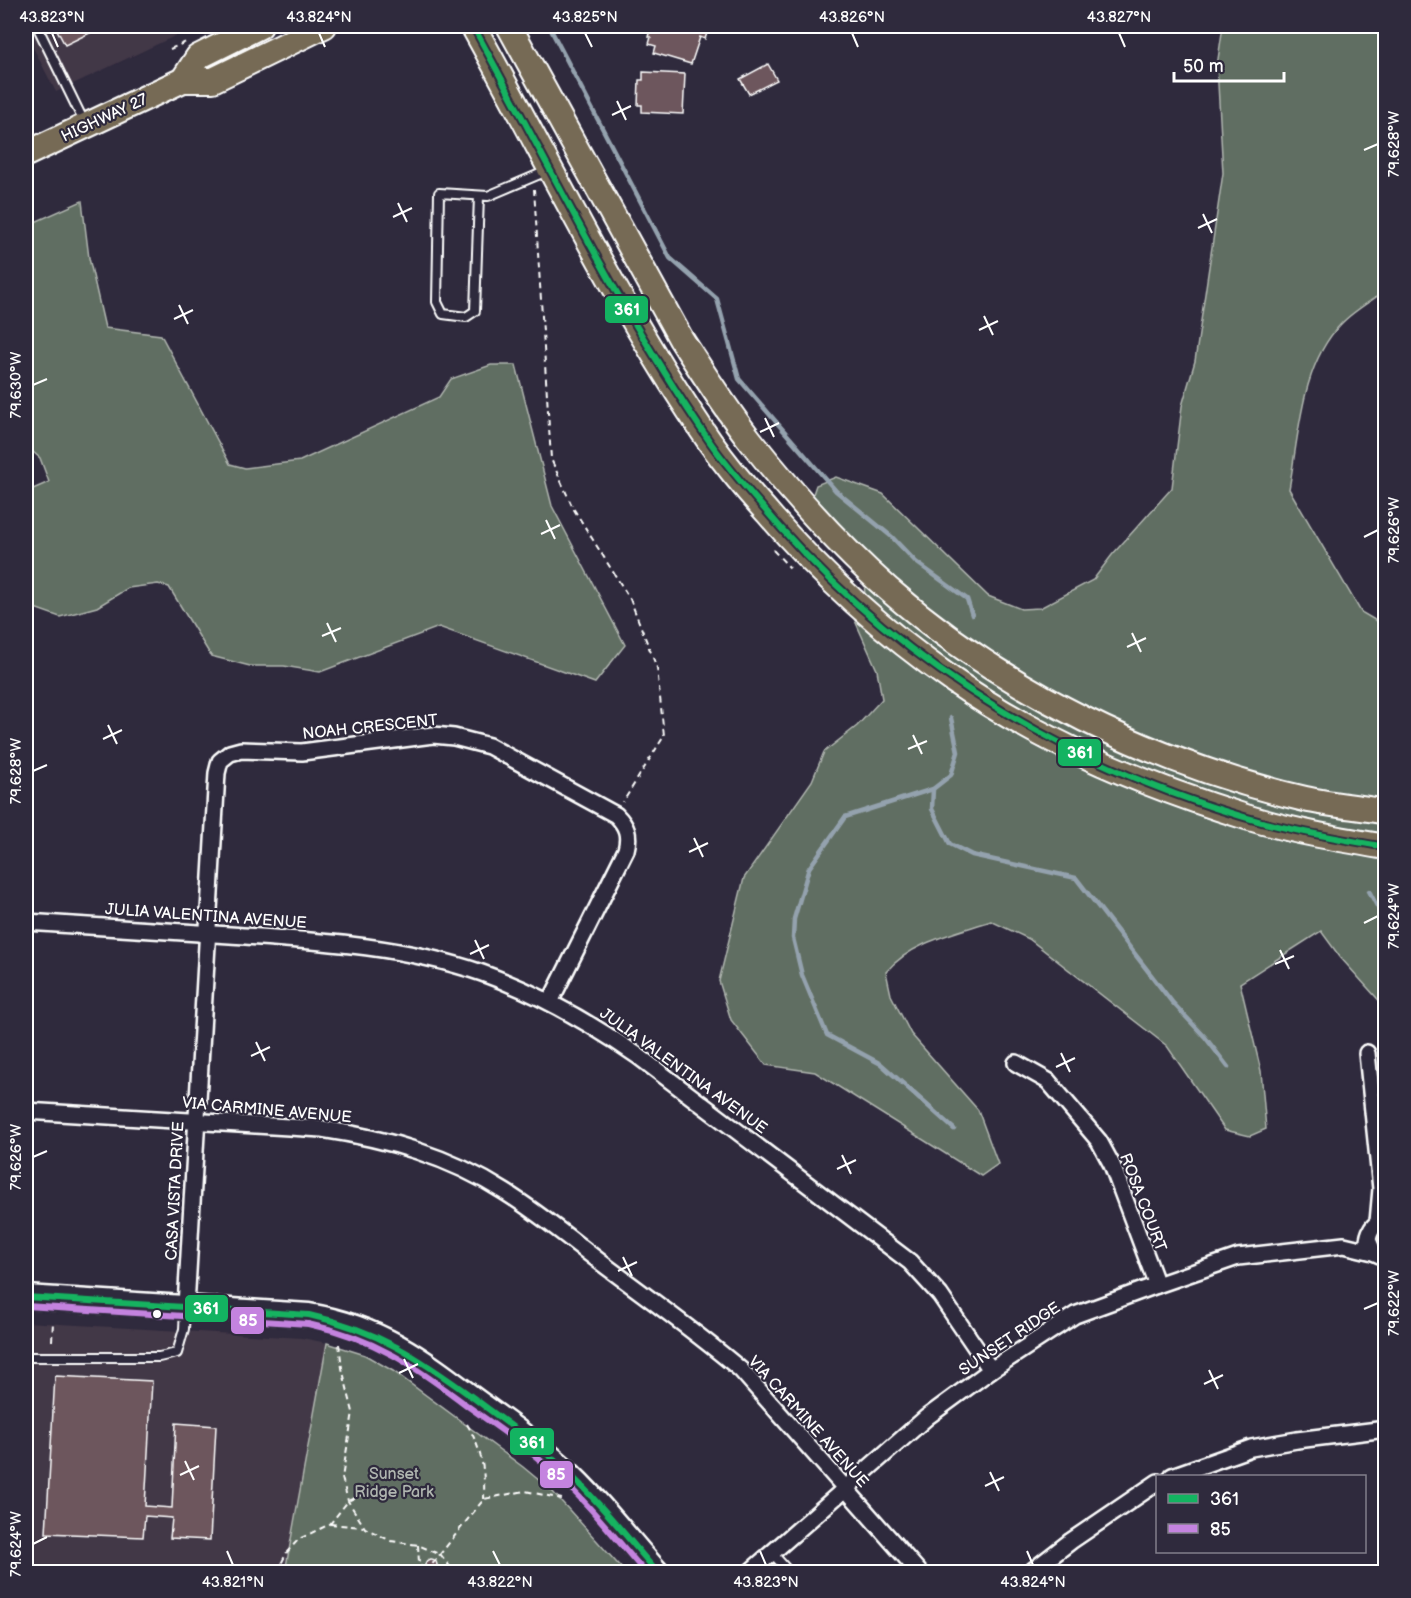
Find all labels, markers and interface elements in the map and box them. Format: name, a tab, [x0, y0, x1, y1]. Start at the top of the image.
text: 43.823°N	[19, 8, 85, 27]
text: 43.824°N	[286, 8, 352, 27]
text: 43.825°N	[552, 8, 618, 27]
text: 43.826°N	[819, 8, 885, 27]
text: 43.827°N	[1087, 8, 1151, 27]
scale bar	[1174, 45, 1284, 83]
text: 50 m	[1183, 56, 1224, 77]
street label: HIGHWAY 27	[58, 90, 151, 147]
text: 79.628°W	[1385, 111, 1404, 177]
line badge: 361	[604, 295, 649, 324]
text: 361	[614, 301, 640, 320]
text: 79.630°W	[7, 351, 26, 418]
text: 79.626°W	[1385, 496, 1404, 563]
street label: NOAH CRESCENT	[301, 711, 439, 744]
text: 79.628°W	[7, 738, 26, 804]
line badge: 361	[1057, 738, 1102, 767]
text: 361	[1067, 744, 1093, 763]
text: 79.624°W	[1385, 883, 1404, 949]
street label: JULIA VALENTINA AVENUE	[104, 900, 307, 933]
street label: JULIA VALENTINA AVENUE	[596, 1004, 770, 1138]
street label: VIA CARMINE AVENUE	[181, 1094, 353, 1127]
street label: CASA VISTA DRIVE	[162, 1121, 189, 1261]
text: 79.626°W	[7, 1123, 26, 1190]
street label: ROSA COURT	[1115, 1151, 1170, 1255]
text: 79.622°W	[1385, 1270, 1404, 1336]
line badge: 361	[184, 1294, 229, 1323]
street label: SUNSET RIDGE	[956, 1298, 1064, 1380]
text: 361	[193, 1300, 219, 1319]
line badge: 85	[230, 1306, 265, 1335]
unlabelled marker	[151, 1308, 163, 1320]
text: 85	[239, 1312, 257, 1331]
street label: VIA CARMINE AVENUE	[744, 1352, 872, 1492]
line badge: 361	[509, 1427, 555, 1456]
text: 361	[519, 1434, 545, 1453]
line badge: 85	[539, 1460, 574, 1489]
park label: Sunset Ridge Park	[354, 1465, 434, 1502]
text: 85	[547, 1466, 565, 1485]
legend	[1156, 1475, 1366, 1553]
text: 361	[1210, 1489, 1239, 1510]
text: 79.624°W	[7, 1511, 26, 1577]
text: 85	[1210, 1519, 1231, 1540]
text: 43.821°N	[202, 1573, 264, 1592]
text: 43.822°N	[467, 1573, 533, 1592]
text: 43.823°N	[733, 1573, 799, 1592]
text: 43.824°N	[1000, 1573, 1066, 1592]

